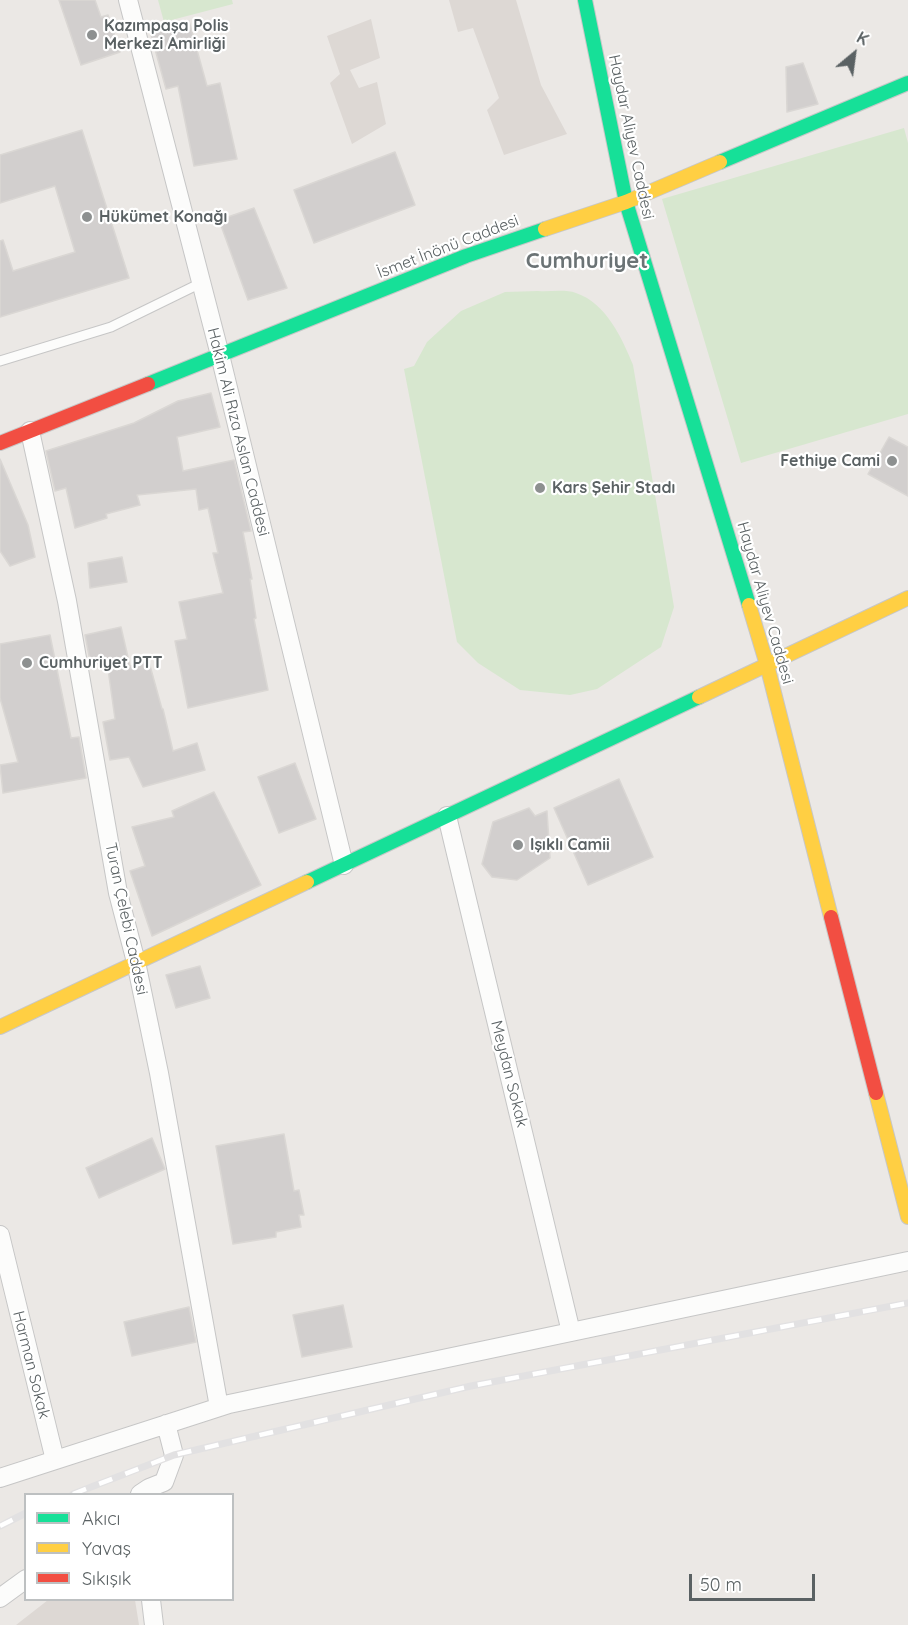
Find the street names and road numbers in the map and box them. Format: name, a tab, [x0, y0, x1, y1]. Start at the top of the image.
street label: Haydar Aliyev Caddesi	[604, 53, 658, 221]
street label: İsmet İnönü Caddesi	[375, 211, 521, 283]
street label: Hakim Ali Rıza Aslan Caddesi	[203, 326, 273, 538]
street label: Haydar Aliyev Caddesi	[733, 520, 797, 686]
street label: Turan Çelebi Caddesi	[100, 841, 152, 997]
street label: Meydan Sokak	[486, 1018, 532, 1130]
street label: Harman Sokak	[8, 1309, 54, 1421]

